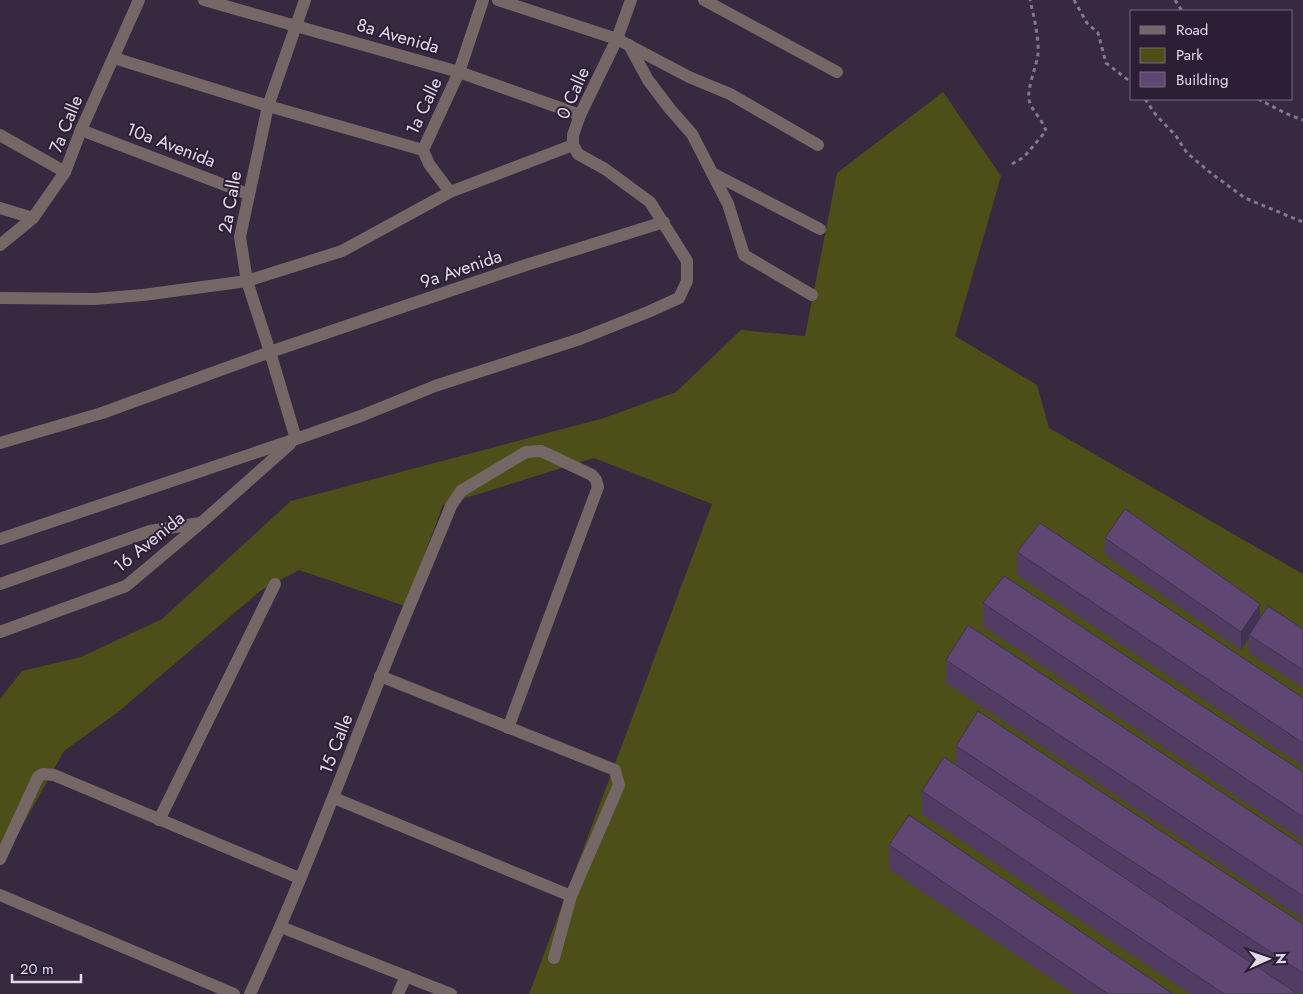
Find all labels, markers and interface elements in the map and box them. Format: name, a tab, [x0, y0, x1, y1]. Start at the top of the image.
legend	[1130, 10, 1293, 100]
street label: 8a Avenida	[354, 12, 442, 60]
text: Road	[1176, 19, 1208, 41]
text: Park	[1176, 44, 1203, 66]
street label: 0 Calle	[550, 63, 596, 123]
text: Building	[1176, 69, 1228, 91]
street label: 1a Calle	[399, 73, 449, 139]
street label: 7a Calle	[43, 91, 89, 157]
street label: 10a Avenida	[123, 116, 219, 174]
street label: 2a Calle	[212, 169, 248, 235]
street label: 9a Avenida	[417, 243, 505, 295]
street label: 16 Avenida	[108, 505, 190, 579]
street label: 15 Calle	[313, 710, 359, 778]
north arrow	[1243, 934, 1293, 984]
scale bar	[12, 952, 81, 984]
text: N	[1271, 953, 1291, 964]
text: 20 m	[20, 958, 54, 980]

